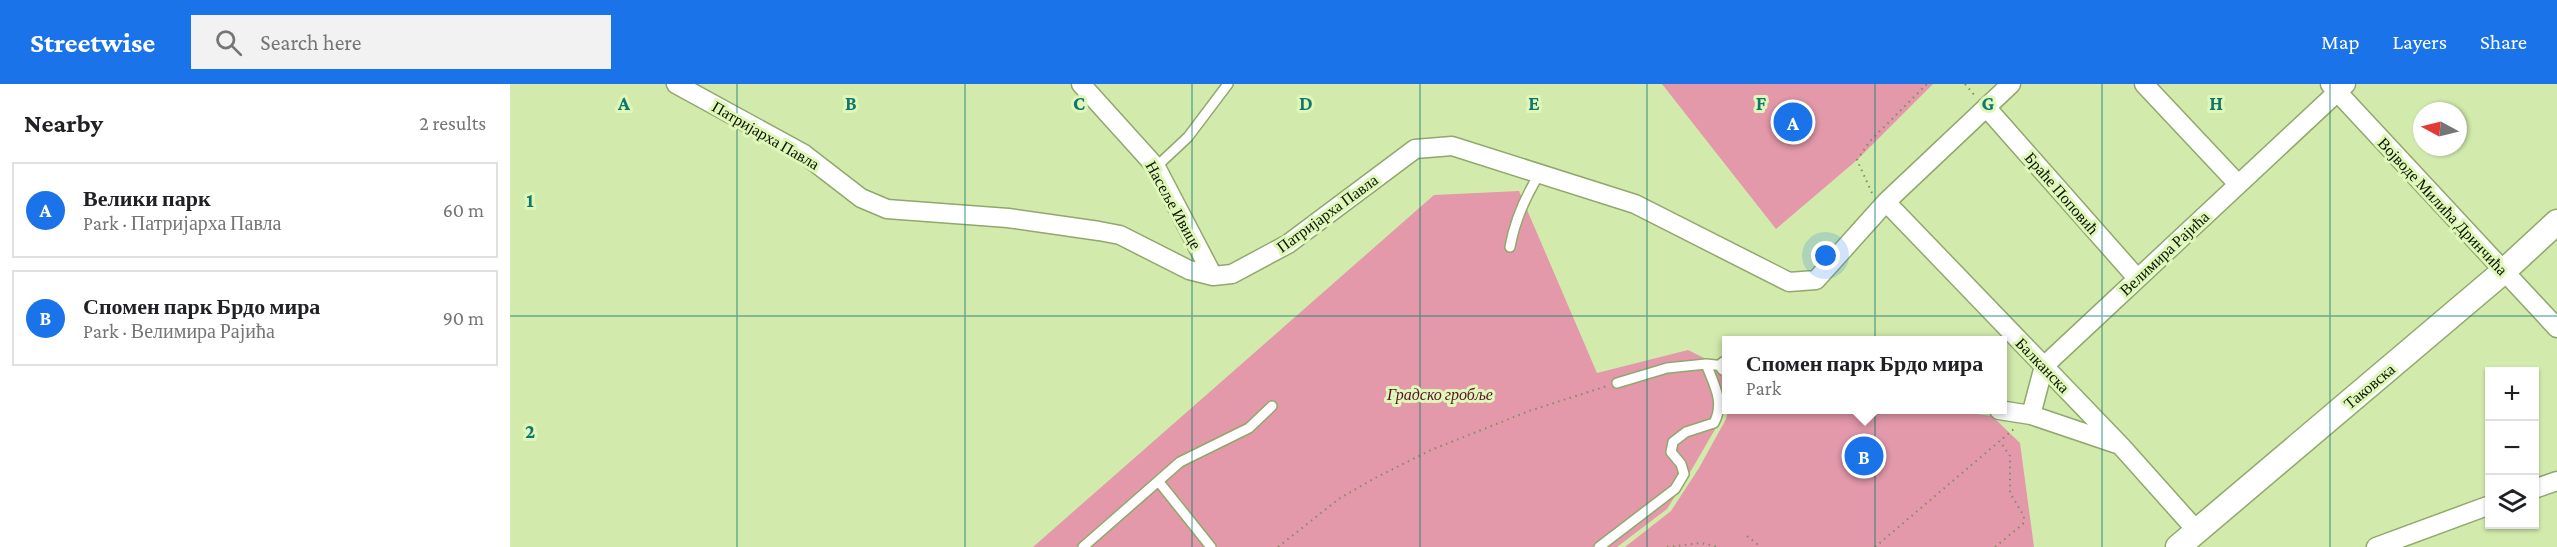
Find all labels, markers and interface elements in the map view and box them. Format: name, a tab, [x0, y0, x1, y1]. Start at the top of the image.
search box	[191, 15, 611, 69]
icon: search	[212, 26, 245, 59]
text: Streetwise	[30, 27, 155, 58]
text: Search here	[260, 30, 361, 55]
text: Map	[2321, 30, 2360, 54]
text: Layers	[2393, 30, 2447, 54]
text: Share	[2480, 30, 2527, 54]
text: A	[617, 92, 631, 114]
text: B	[845, 92, 857, 114]
text: C	[1073, 92, 1085, 114]
text: D	[1299, 92, 1313, 114]
text: E	[1528, 92, 1540, 114]
text: F	[1756, 92, 1767, 114]
text: G	[1982, 92, 1995, 114]
text: H	[2209, 92, 2223, 114]
street label: Патријарха Павла	[709, 98, 822, 174]
pin: A	[1774, 99, 1812, 144]
north arrow	[2413, 102, 2467, 156]
text: Nearby	[24, 109, 103, 138]
text: 2 results	[419, 112, 486, 134]
street label: Војводе Милића Дринчића	[2374, 134, 2511, 279]
street label: Браће Поповић	[2021, 149, 2102, 238]
street label: Насеље Ивице	[1141, 158, 1205, 253]
street label: Патријарха Павла	[1274, 171, 1382, 257]
text: Велики парк	[83, 186, 211, 211]
text: 1	[526, 189, 534, 211]
text: A	[40, 199, 51, 221]
text: 60 m	[443, 199, 484, 221]
street label: Велимира Рајића	[2116, 208, 2213, 300]
text: Park · Патријарха Павла	[83, 212, 281, 234]
your location	[1811, 241, 1840, 270]
text: Спомен парк Брдо мира	[83, 294, 320, 319]
text: B	[40, 307, 51, 329]
text: 90 m	[443, 307, 484, 329]
text: Park · Велимира Рајића	[83, 320, 275, 342]
street label: Балканска	[2012, 335, 2073, 396]
popup	[1722, 336, 2007, 414]
text: Спомен парк Брдо мира	[1746, 351, 1983, 376]
street label: Таковска	[2341, 360, 2398, 412]
map controls	[2485, 367, 2539, 529]
button: +	[2485, 367, 2539, 421]
text: Park	[1746, 377, 1781, 399]
park label: Градско гробље	[1386, 386, 1493, 404]
text: 2	[525, 420, 535, 442]
button: −	[2485, 421, 2539, 475]
pin: B	[1844, 434, 1884, 478]
button: layers	[2485, 475, 2539, 529]

